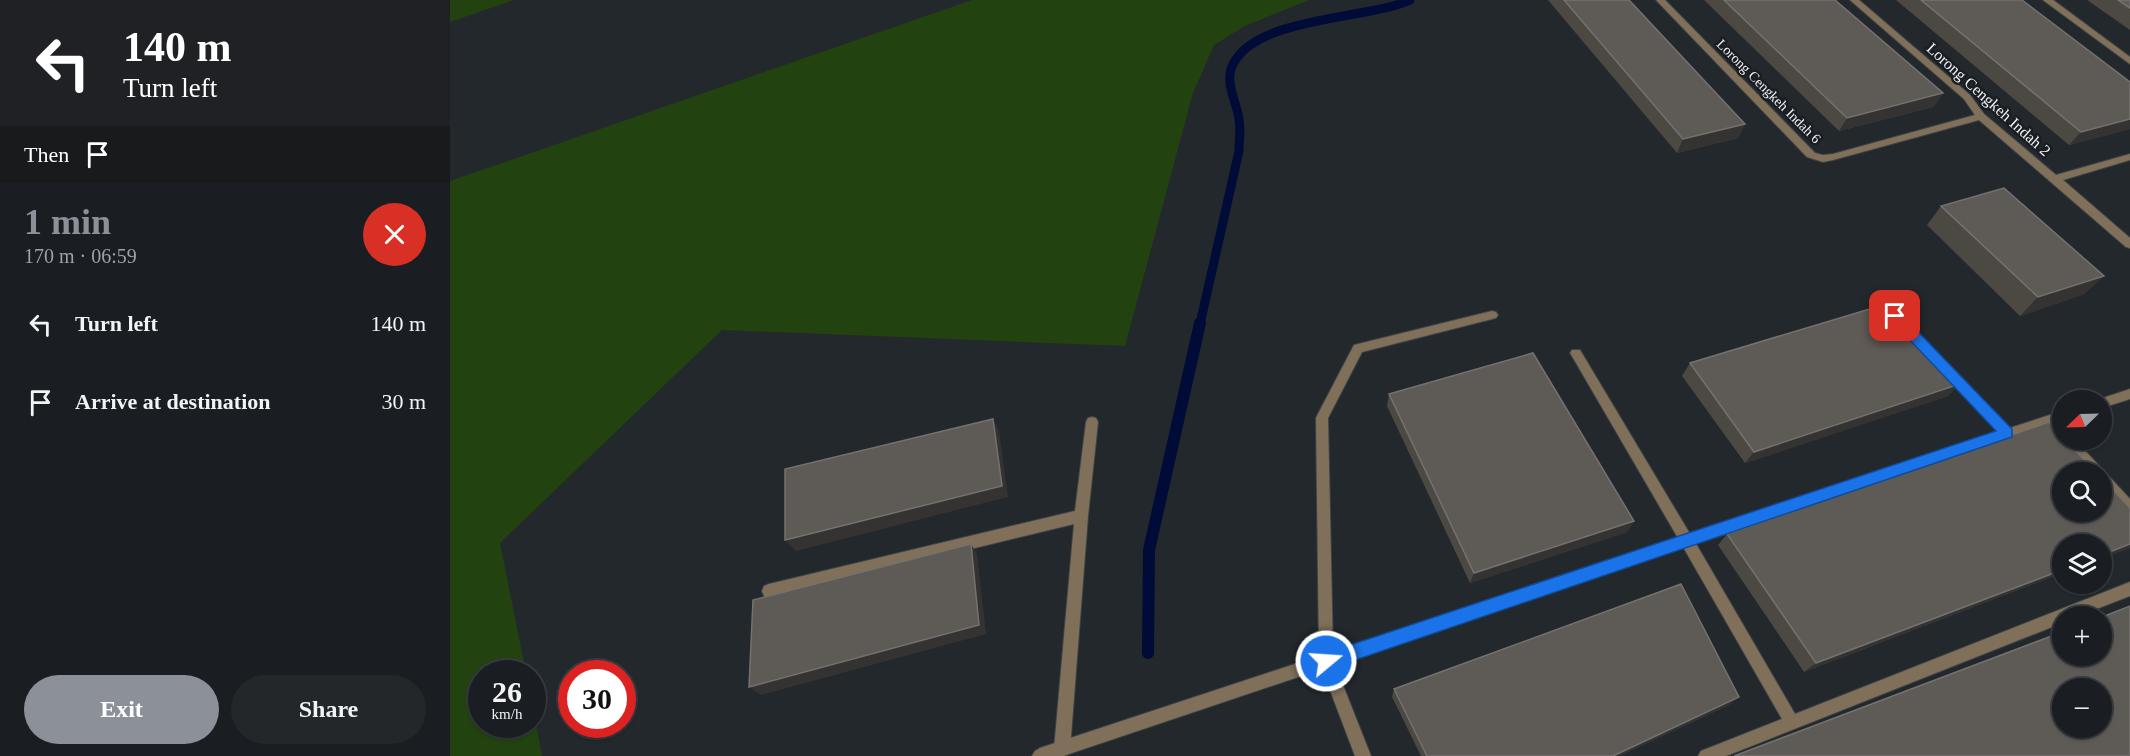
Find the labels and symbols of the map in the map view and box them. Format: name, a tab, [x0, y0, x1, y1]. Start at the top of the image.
street label: Lorong Cengkeh Indah 6	[1714, 36, 1824, 146]
street label: Lorong Cengkeh Indah 2	[1923, 39, 2054, 160]
pin	[1869, 290, 1920, 341]
north arrow	[2052, 390, 2112, 450]
position arrow	[1294, 629, 1358, 693]
speed limit sign: 30	[558, 660, 636, 738]

